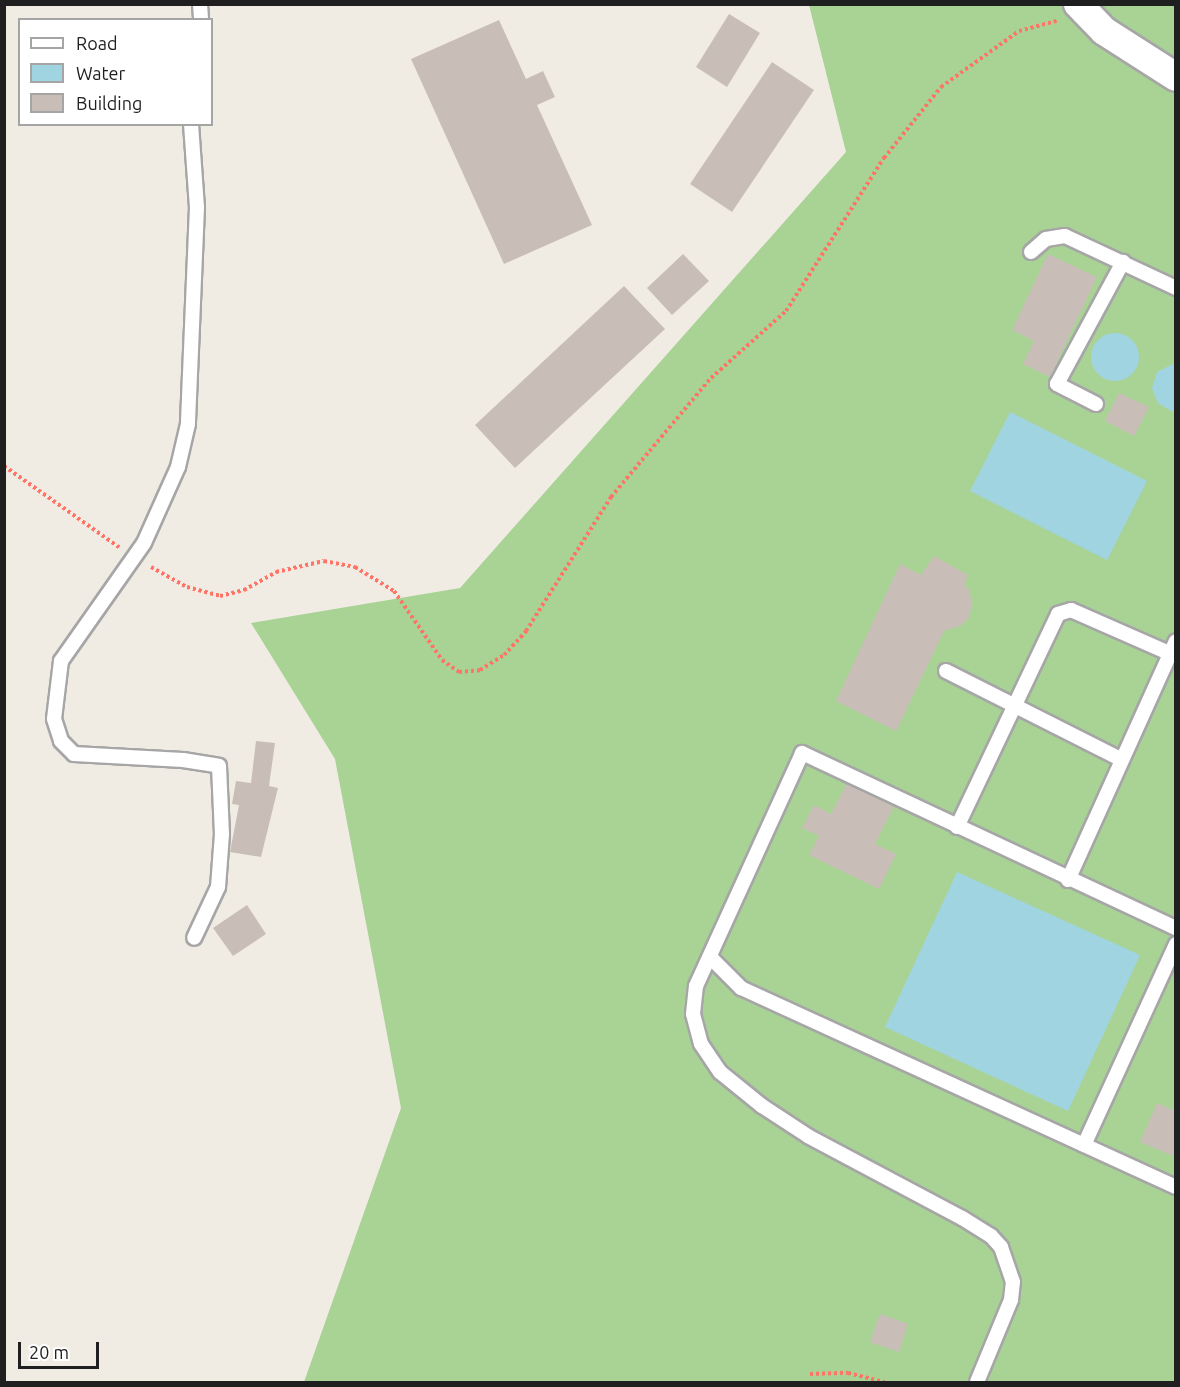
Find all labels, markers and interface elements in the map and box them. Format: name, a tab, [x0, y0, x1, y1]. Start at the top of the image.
legend	[18, 18, 213, 126]
text: Road	[76, 33, 118, 53]
text: Water	[76, 63, 125, 83]
text: Building	[76, 93, 142, 113]
scale bar	[21, 1330, 102, 1368]
text: 20 m	[29, 1342, 69, 1362]

